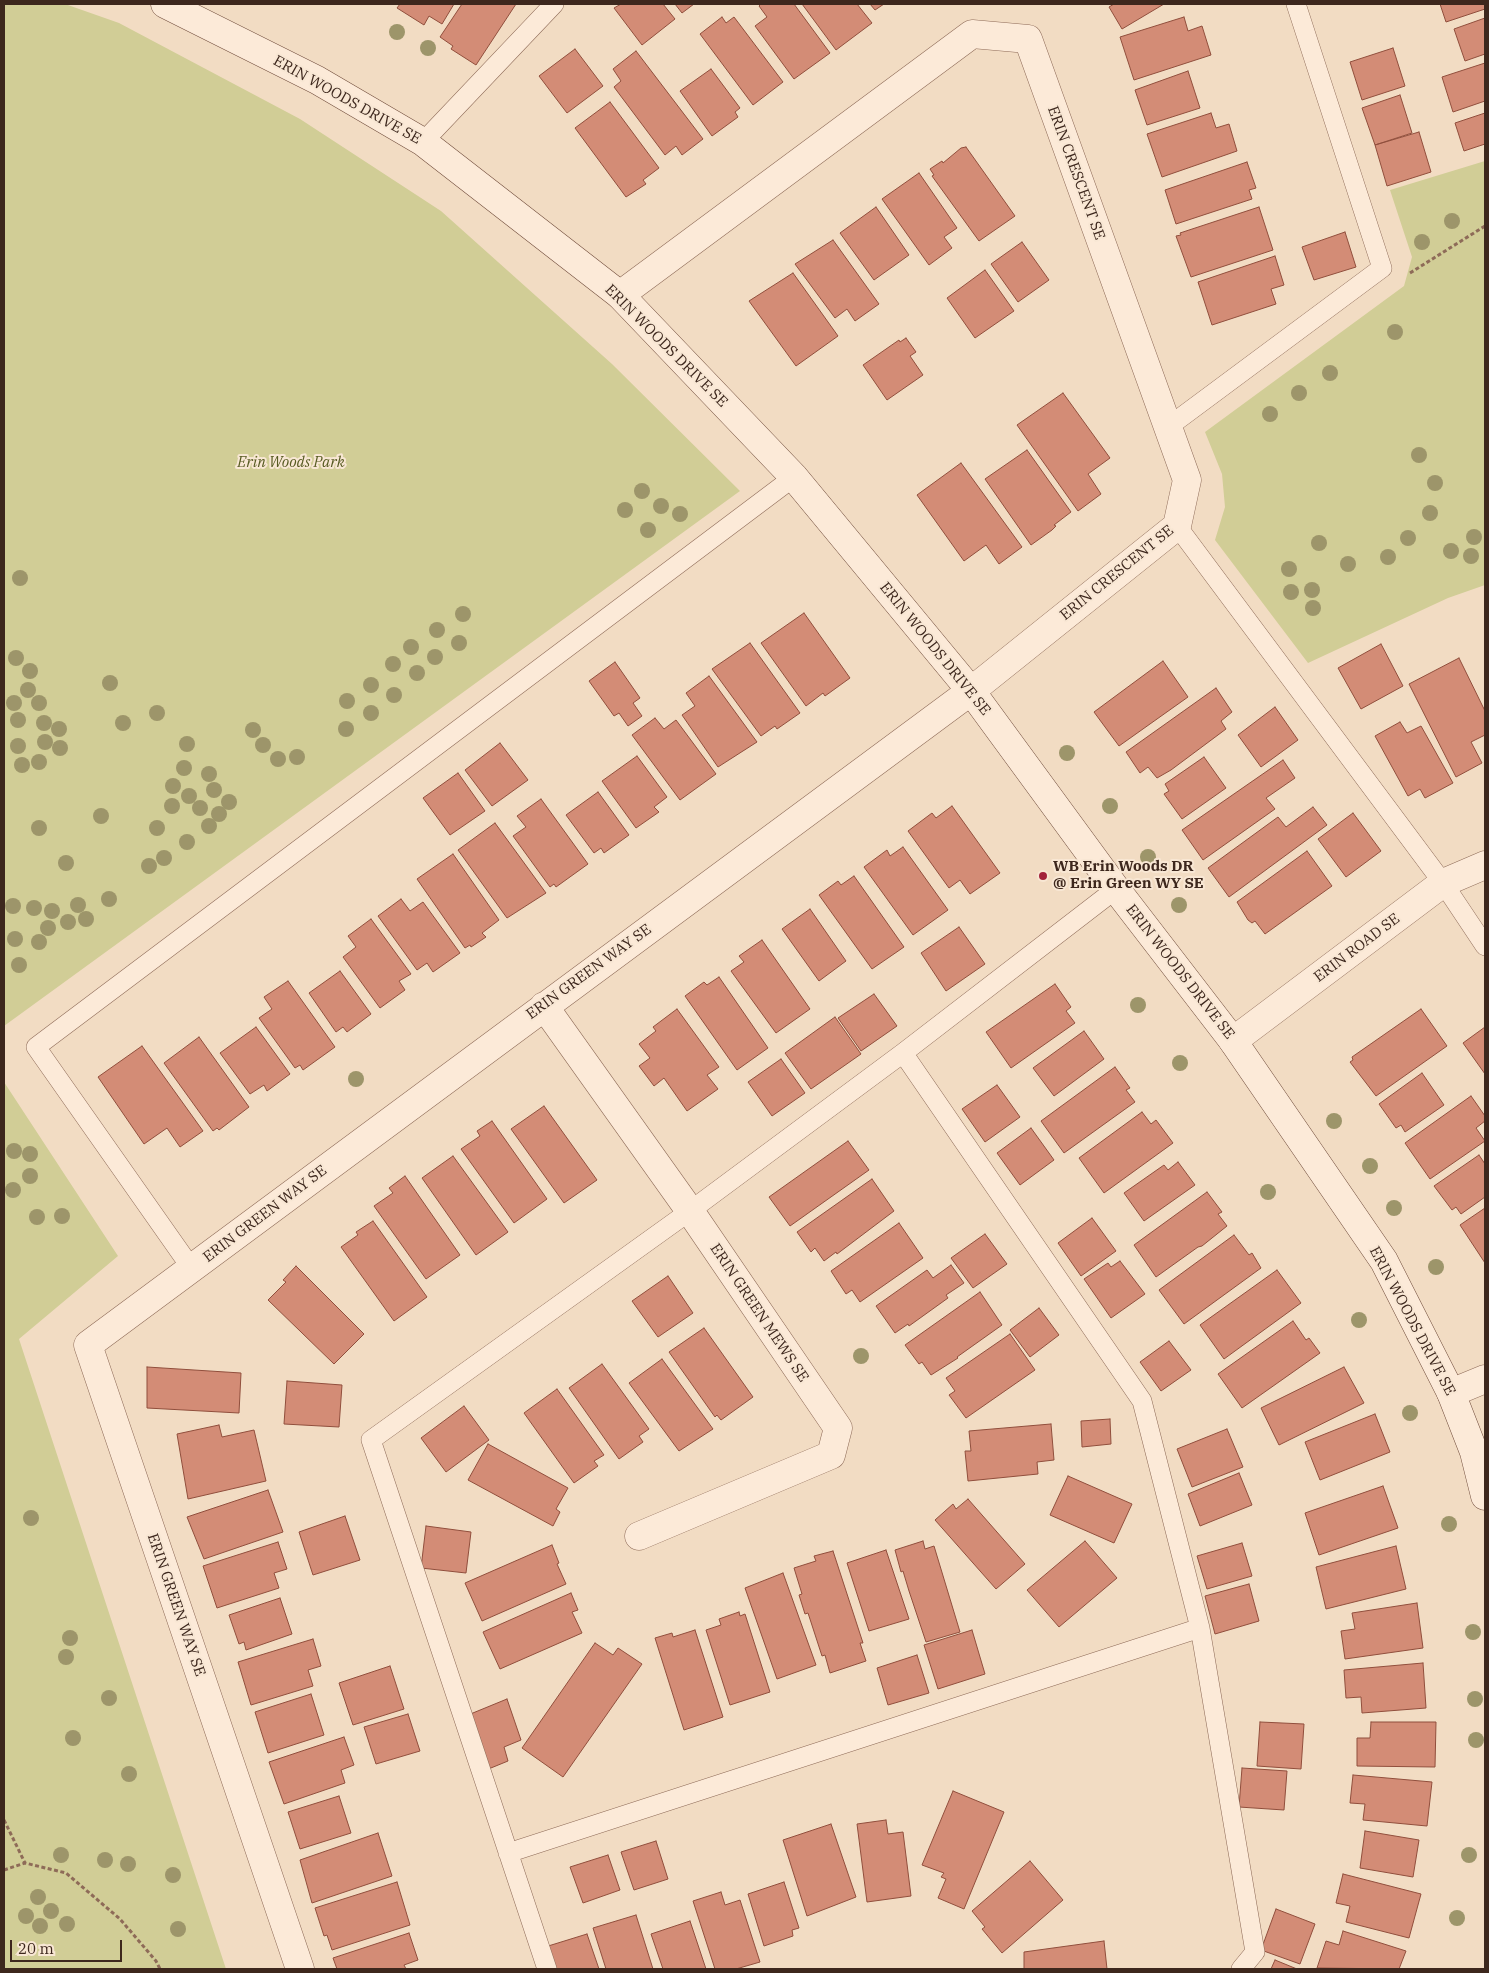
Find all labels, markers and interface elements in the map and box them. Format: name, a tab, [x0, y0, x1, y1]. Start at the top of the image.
street label: ERIN WOODS DRIVE SE	[270, 52, 424, 148]
street label: ERIN CRESCENT SE	[1043, 104, 1109, 242]
street label: ERIN WOODS DRIVE SE	[601, 281, 731, 411]
park label: Erin Woods Park	[237, 454, 345, 472]
street label: ERIN CRESCENT SE	[1057, 522, 1177, 624]
street label: ERIN WOODS DRIVE SE	[876, 579, 994, 719]
place label: WB Erin Woods DR @ Erin Green WY SE	[1053, 858, 1204, 893]
marker: WB Erin Woods DR @ Erin Green WY SE	[1037, 870, 1049, 882]
street label: ERIN WOODS DRIVE SE	[1122, 901, 1238, 1043]
street label: ERIN ROAD SE	[1310, 910, 1404, 986]
street label: ERIN GREEN WAY SE	[523, 921, 655, 1023]
street label: ERIN GREEN WAY SE	[200, 1162, 330, 1266]
street label: ERIN GREEN MEWS SE	[706, 1240, 812, 1386]
street label: ERIN WOODS DRIVE SE	[1365, 1243, 1459, 1399]
street label: ERIN GREEN WAY SE	[143, 1531, 209, 1679]
scale bar	[12, 1930, 125, 1962]
text: 20 m	[18, 1939, 54, 1958]

